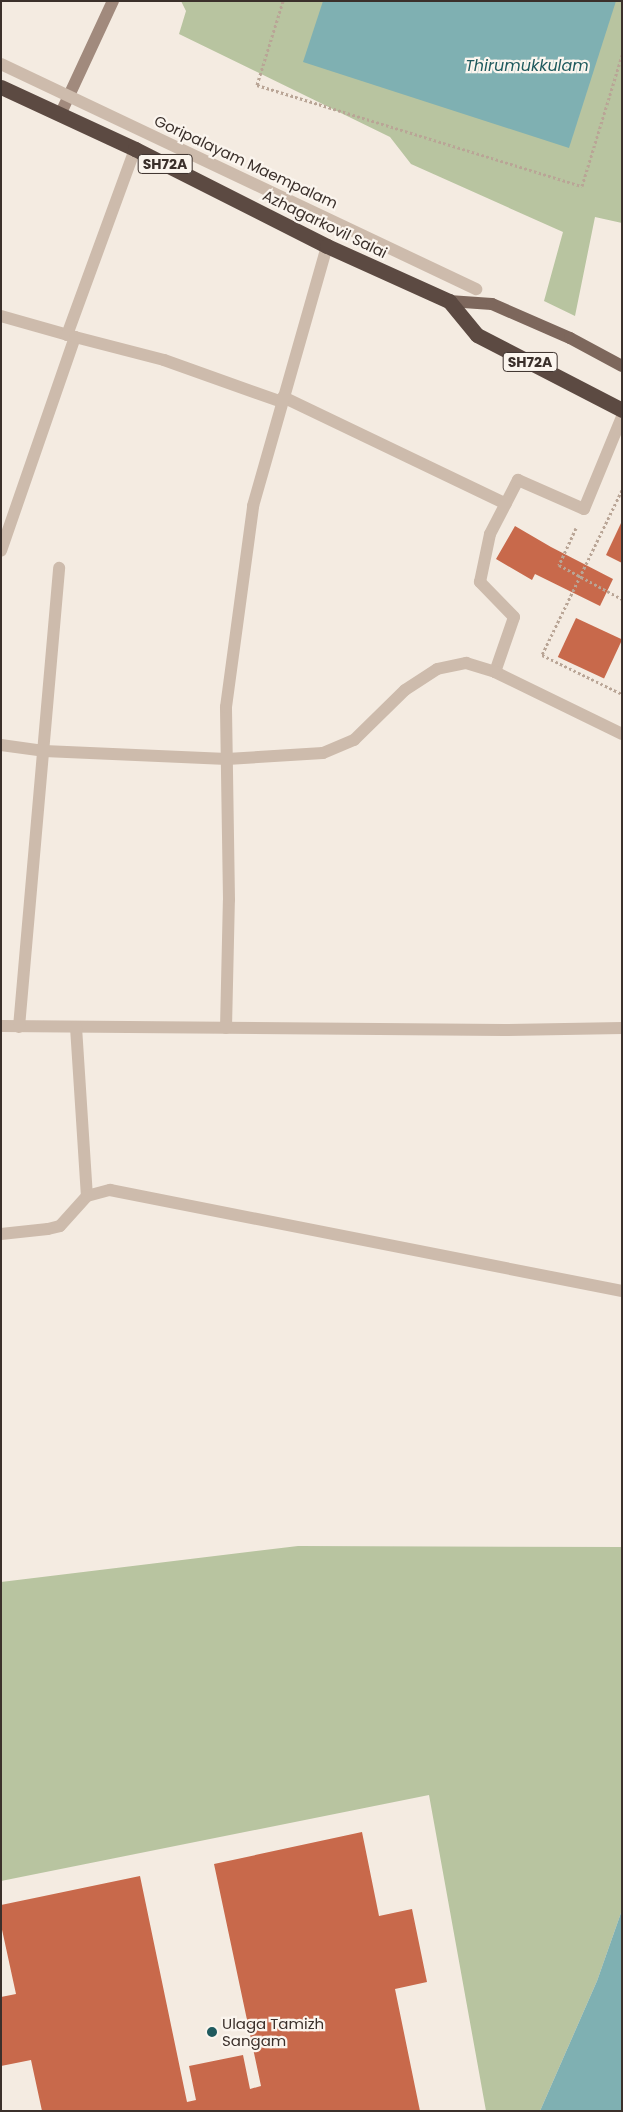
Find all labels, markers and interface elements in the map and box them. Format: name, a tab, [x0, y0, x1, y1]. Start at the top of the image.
water label: Thirumukkulam	[465, 56, 589, 76]
street label: Goripalayam Maempalam	[152, 112, 340, 212]
road number: SH72A	[138, 152, 192, 175]
street label: Azhagarkovil Salai	[260, 186, 390, 262]
road number: SH72A	[502, 351, 558, 374]
place label: Ulaga Tamizh Sangam	[222, 2014, 324, 2049]
marker: Ulaga Tamizh Sangam	[206, 2026, 218, 2038]

